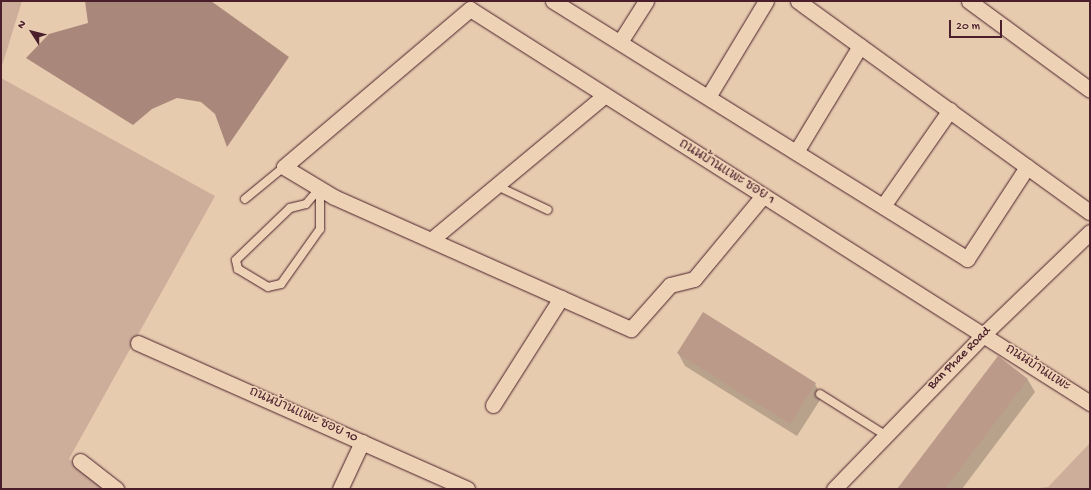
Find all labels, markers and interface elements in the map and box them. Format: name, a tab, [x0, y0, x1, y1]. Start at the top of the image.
north arrow	[12, 12, 52, 52]
scale bar	[951, 12, 1004, 38]
text: N	[15, 19, 29, 31]
text: 20 m	[956, 20, 980, 34]
street label: ถนนบ้านแพะ ซอย 1	[675, 137, 777, 209]
street label: Ban Phae Road	[925, 324, 995, 394]
street label: ถนนบ้านแพะ	[1001, 342, 1073, 396]
street label: ถนนบ้านแพะ ซอย 10	[246, 385, 360, 447]

